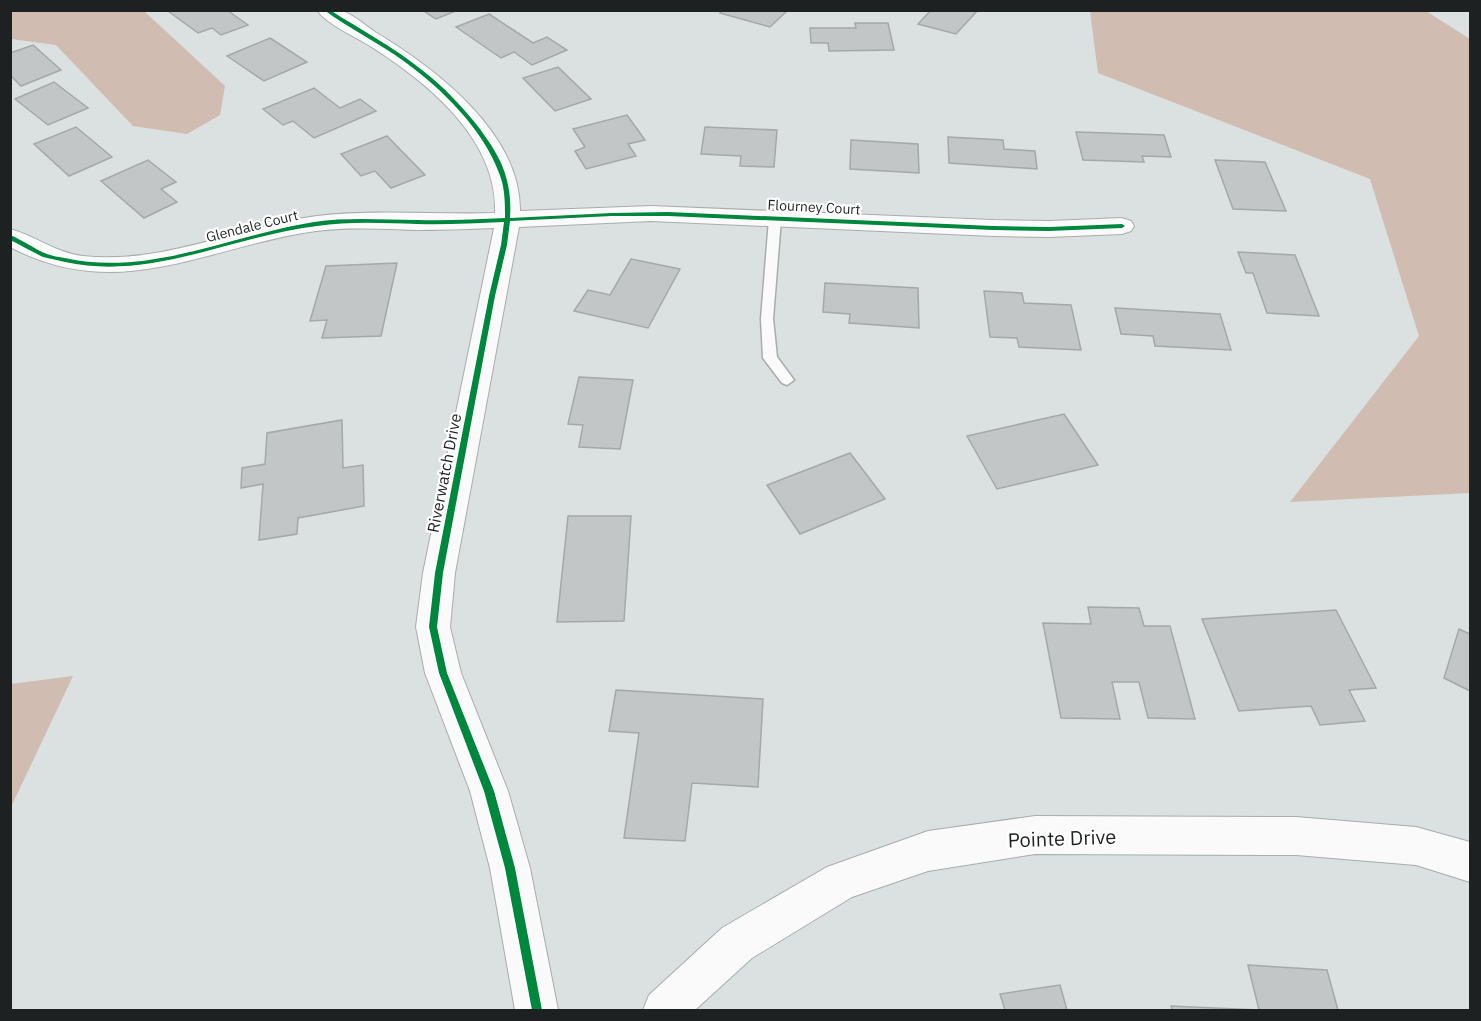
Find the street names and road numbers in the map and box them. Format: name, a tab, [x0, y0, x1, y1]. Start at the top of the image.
street label: Flourney Court	[767, 196, 861, 218]
street label: Glendale Court	[204, 206, 300, 246]
street label: Riverwatch Drive	[423, 411, 465, 534]
street label: Pointe Drive	[1007, 823, 1117, 853]

